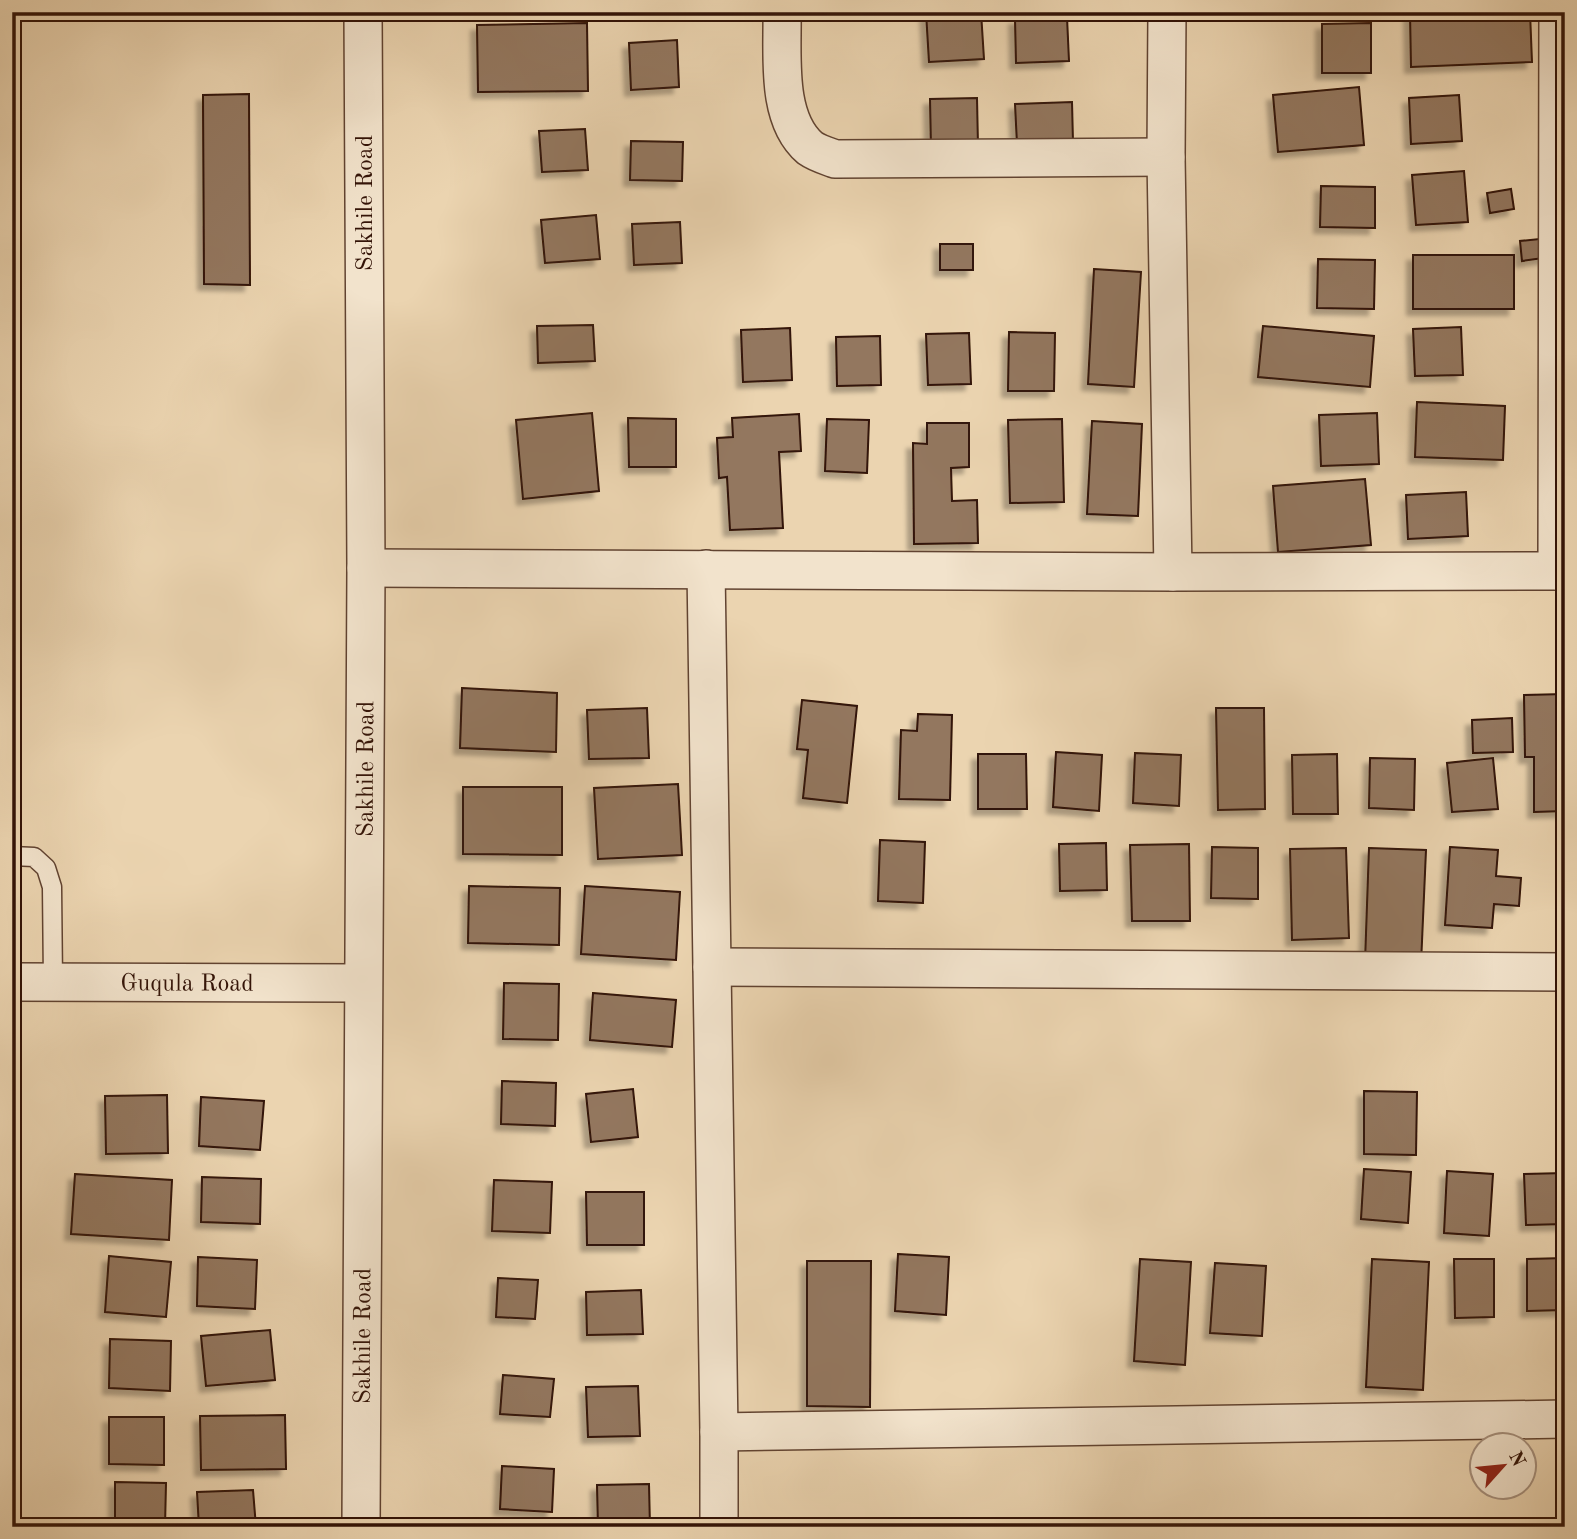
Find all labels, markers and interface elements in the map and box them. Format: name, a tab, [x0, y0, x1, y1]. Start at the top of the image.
street label: Sakhile Road	[354, 135, 378, 271]
street label: Sakhile Road	[355, 701, 379, 837]
street label: Guqula Road	[120, 972, 254, 997]
street label: Sakhile Road	[352, 1268, 376, 1404]
north arrow	[1468, 1430, 1538, 1500]
text: N	[1504, 1449, 1528, 1471]

